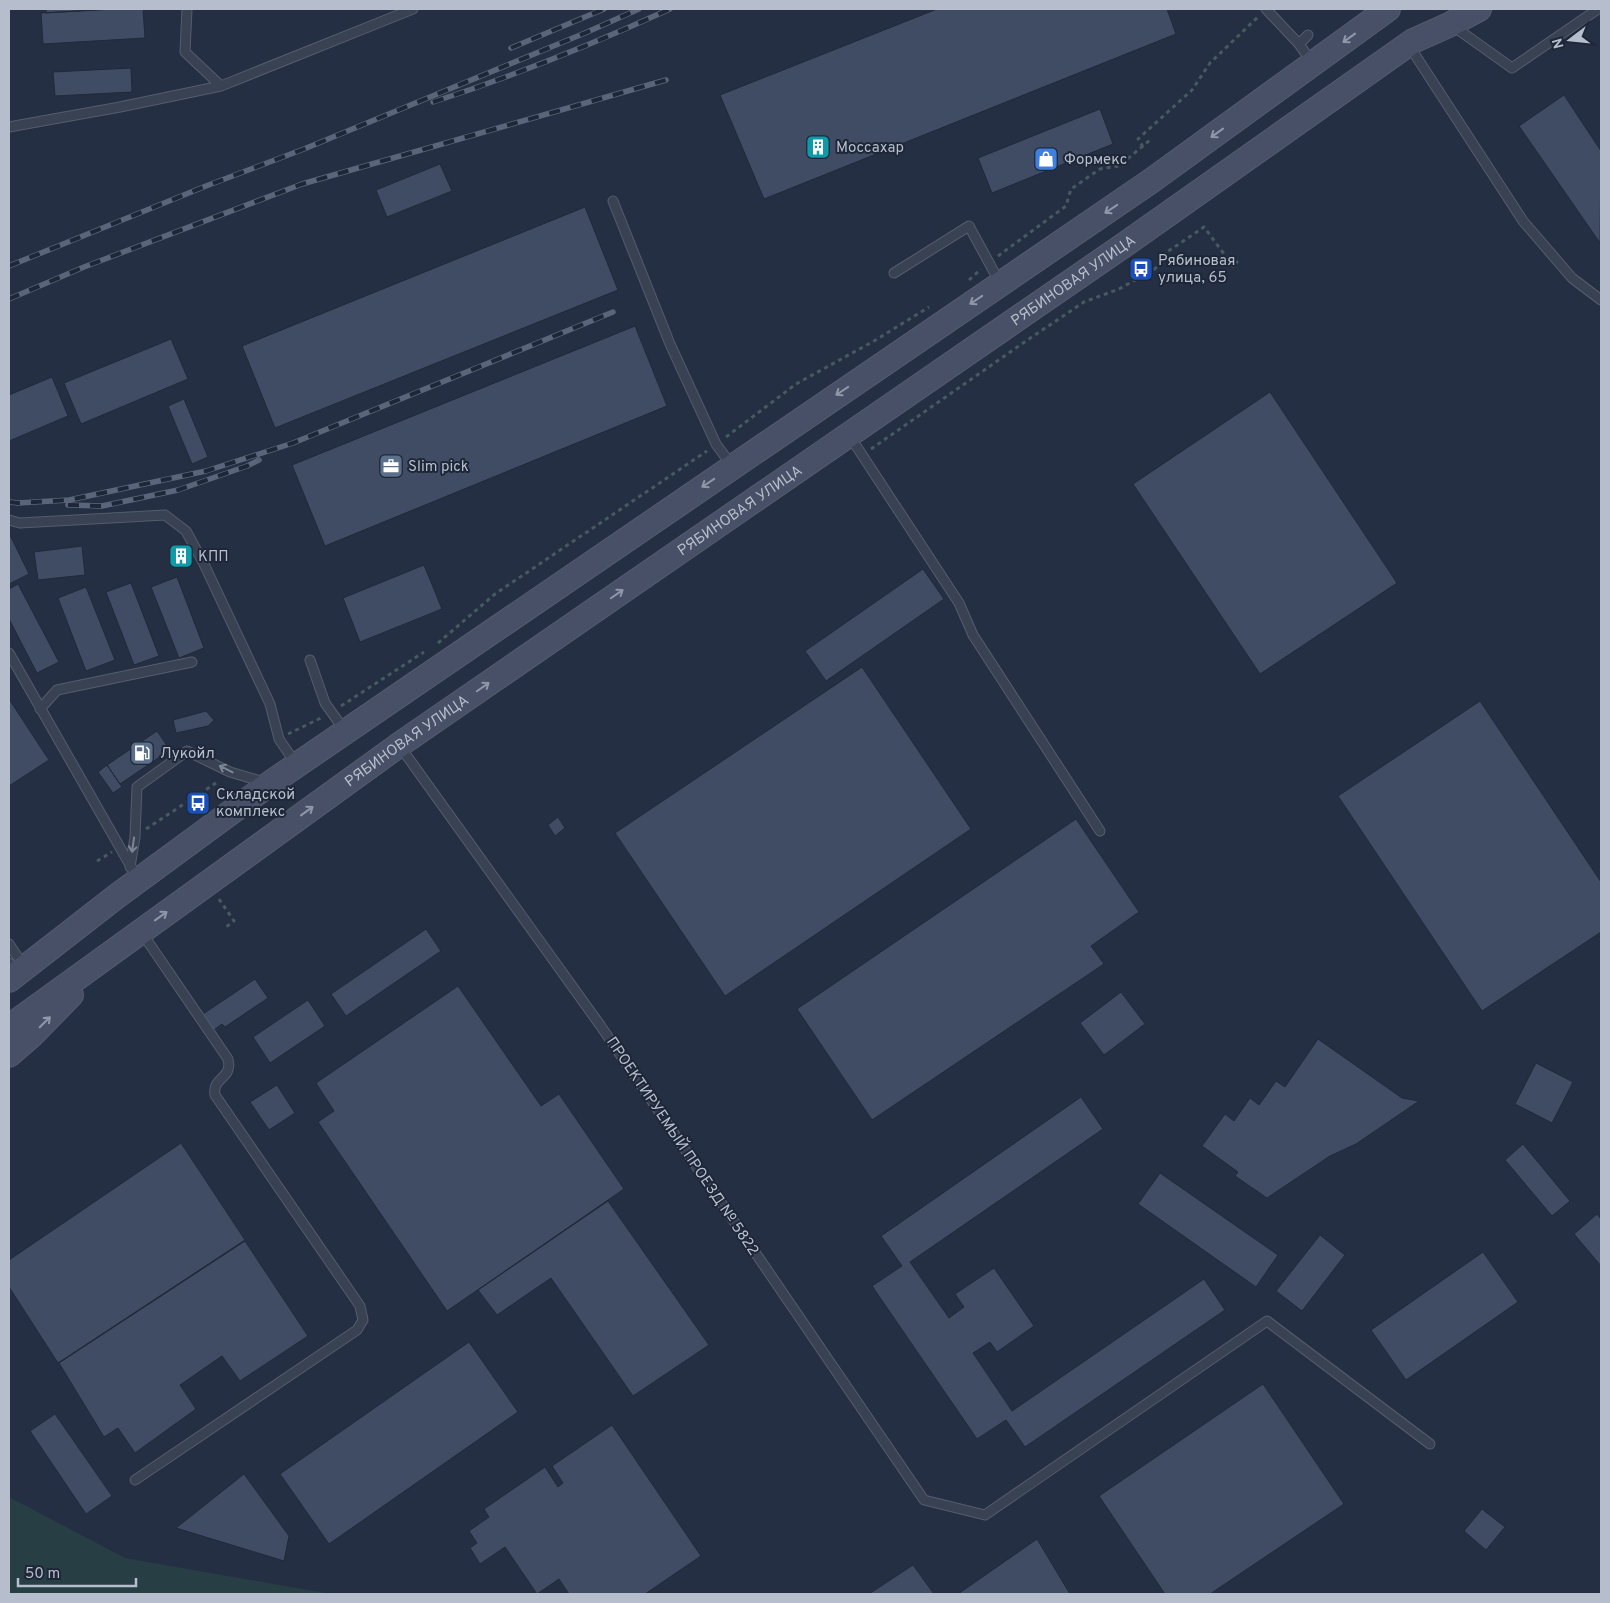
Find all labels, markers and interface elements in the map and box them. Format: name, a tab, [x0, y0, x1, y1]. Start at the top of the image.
north arrow	[1545, 15, 1595, 65]
one-way arrow	[1342, 33, 1356, 43]
text: N	[1549, 36, 1569, 50]
one-way arrow	[1211, 128, 1225, 138]
building icon: Моссахар	[805, 134, 831, 160]
place label: Моссахар	[836, 139, 904, 158]
shop icon: Формекс	[1033, 146, 1059, 172]
place label: Формекс	[1064, 151, 1127, 170]
one-way arrow	[1104, 204, 1118, 214]
street label: РЯБИНОВАЯ УЛИЦА	[1008, 232, 1140, 331]
place label: Рябиновая улица, 65	[1158, 252, 1235, 288]
bus stop icon: Рябиновая улица, 65	[1128, 256, 1154, 282]
one-way arrow	[969, 294, 983, 305]
one-way arrow	[835, 386, 849, 396]
office icon: Slim pick	[378, 453, 404, 479]
place label: Slim pick	[408, 458, 469, 477]
street label: РЯБИНОВАЯ УЛИЦА	[674, 462, 807, 561]
one-way arrow	[701, 478, 715, 488]
building icon: КПП	[168, 543, 194, 569]
place label: КПП	[198, 548, 229, 567]
one-way arrow	[609, 589, 623, 599]
one-way arrow	[476, 682, 490, 692]
street label: РЯБИНОВАЯ УЛИЦА	[342, 692, 473, 792]
fuel station icon: Лукойл	[129, 740, 155, 766]
place label: Лукойл	[160, 745, 215, 764]
one-way arrow	[218, 764, 233, 774]
place label: Складской комплекс	[216, 786, 295, 822]
bus stop icon: Складской комплекс	[185, 790, 211, 816]
one-way arrow	[300, 806, 314, 816]
one-way arrow	[128, 836, 138, 852]
one-way arrow	[154, 911, 168, 921]
one-way arrow	[39, 1016, 51, 1028]
street label: ПРОЕКТИРУЕМЫЙ ПРОЕЗД № 5822	[601, 1033, 764, 1260]
scale bar	[18, 1556, 135, 1588]
text: 50 m	[25, 1565, 60, 1584]

